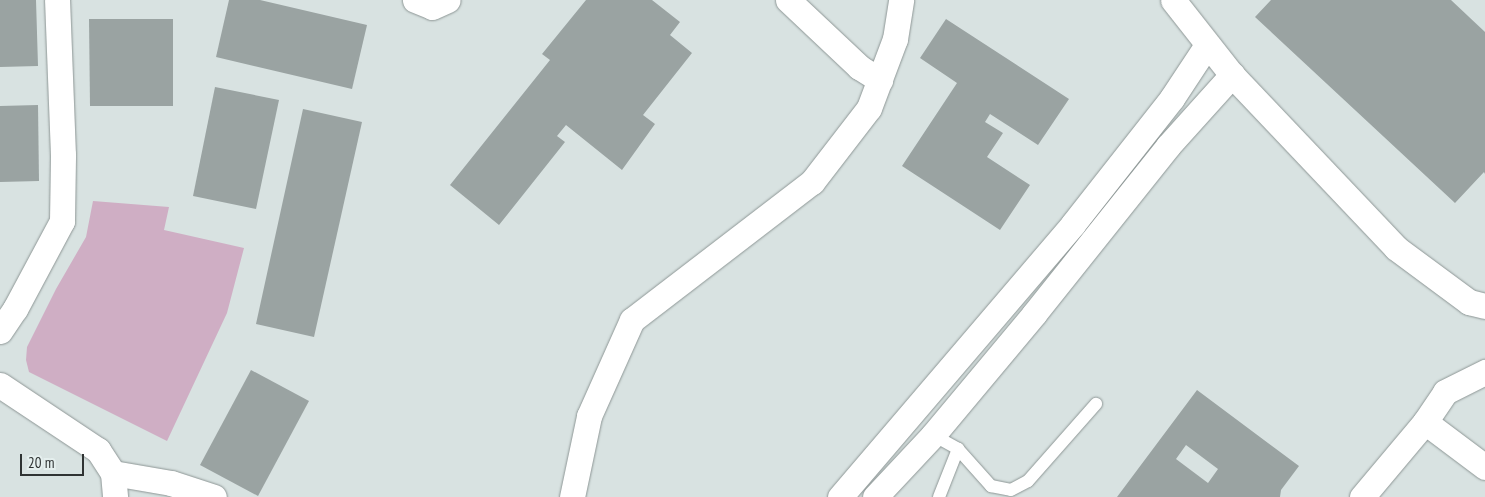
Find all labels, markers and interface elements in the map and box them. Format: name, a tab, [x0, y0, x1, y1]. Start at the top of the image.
scale bar	[22, 444, 86, 476]
text: 20 m	[28, 453, 54, 472]

